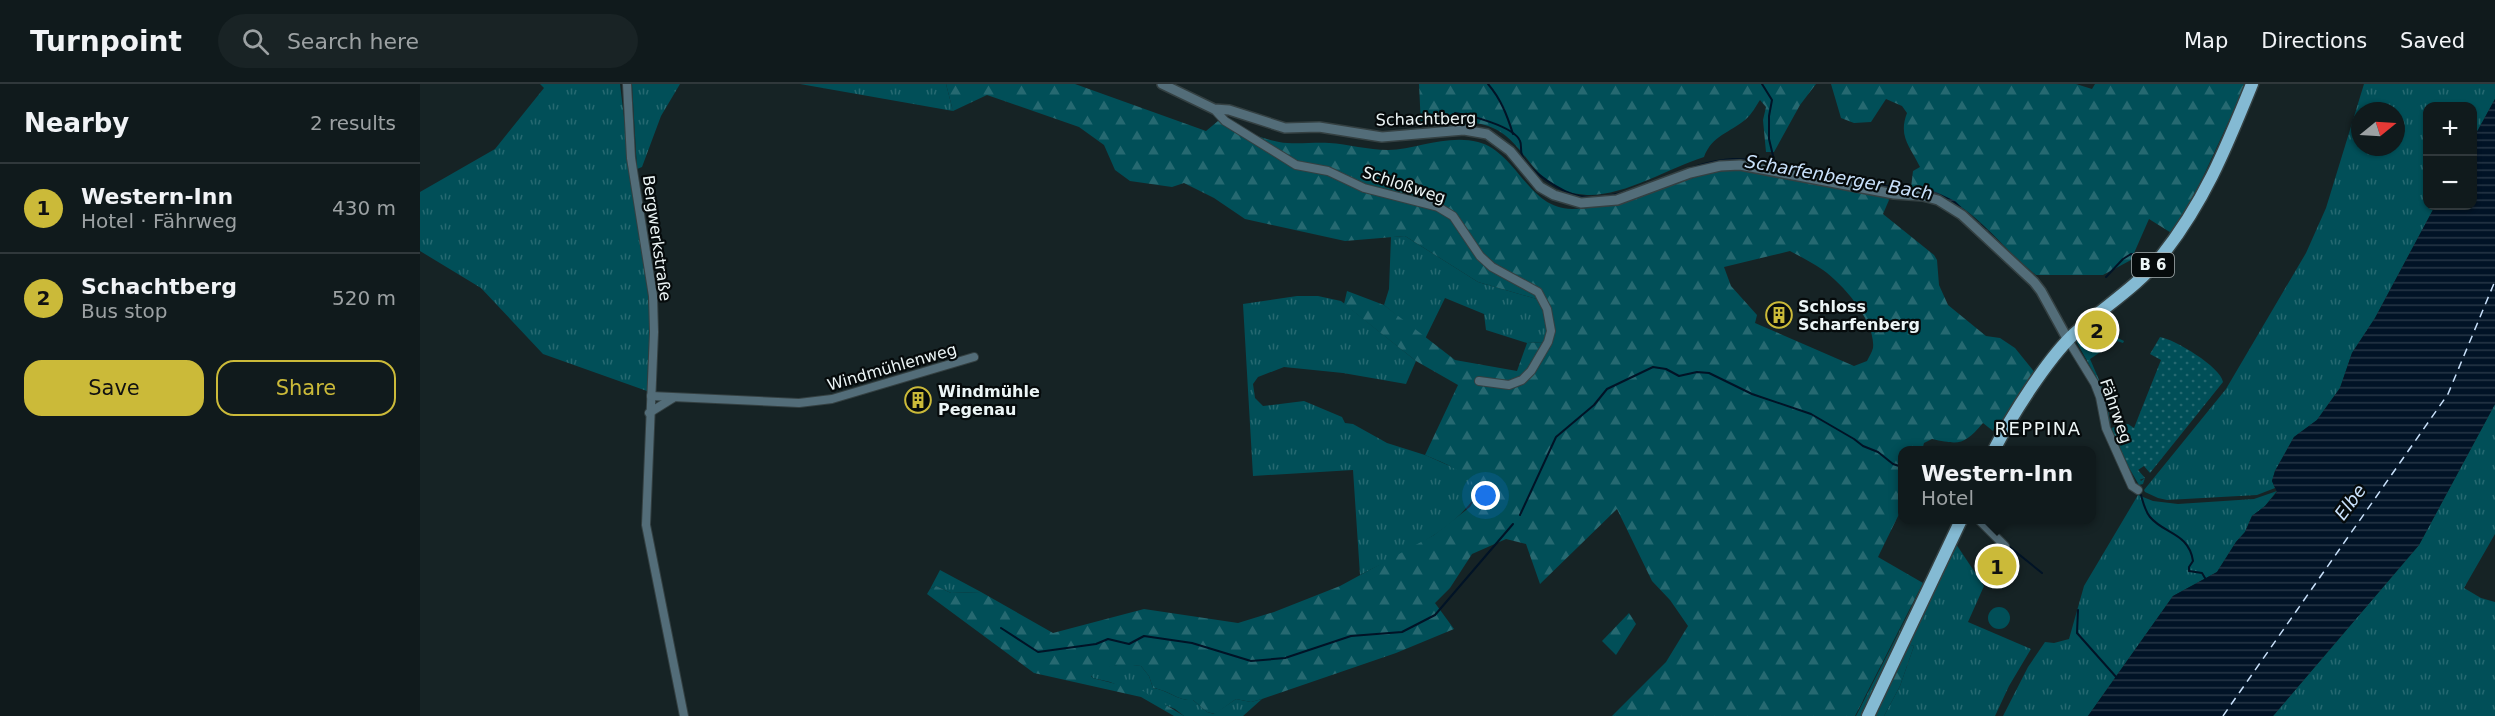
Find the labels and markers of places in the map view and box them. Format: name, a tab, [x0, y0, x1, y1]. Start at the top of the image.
place label: Schloss Scharfenberg	[1798, 297, 1920, 334]
building icon: Schloss Scharfenberg	[1764, 300, 1794, 330]
pin: 2	[2078, 308, 2116, 352]
place label: Windmühle Pegenau	[938, 382, 1040, 419]
building icon: Windmühle Pegenau	[903, 385, 933, 415]
pin: 1	[1978, 544, 2016, 588]

